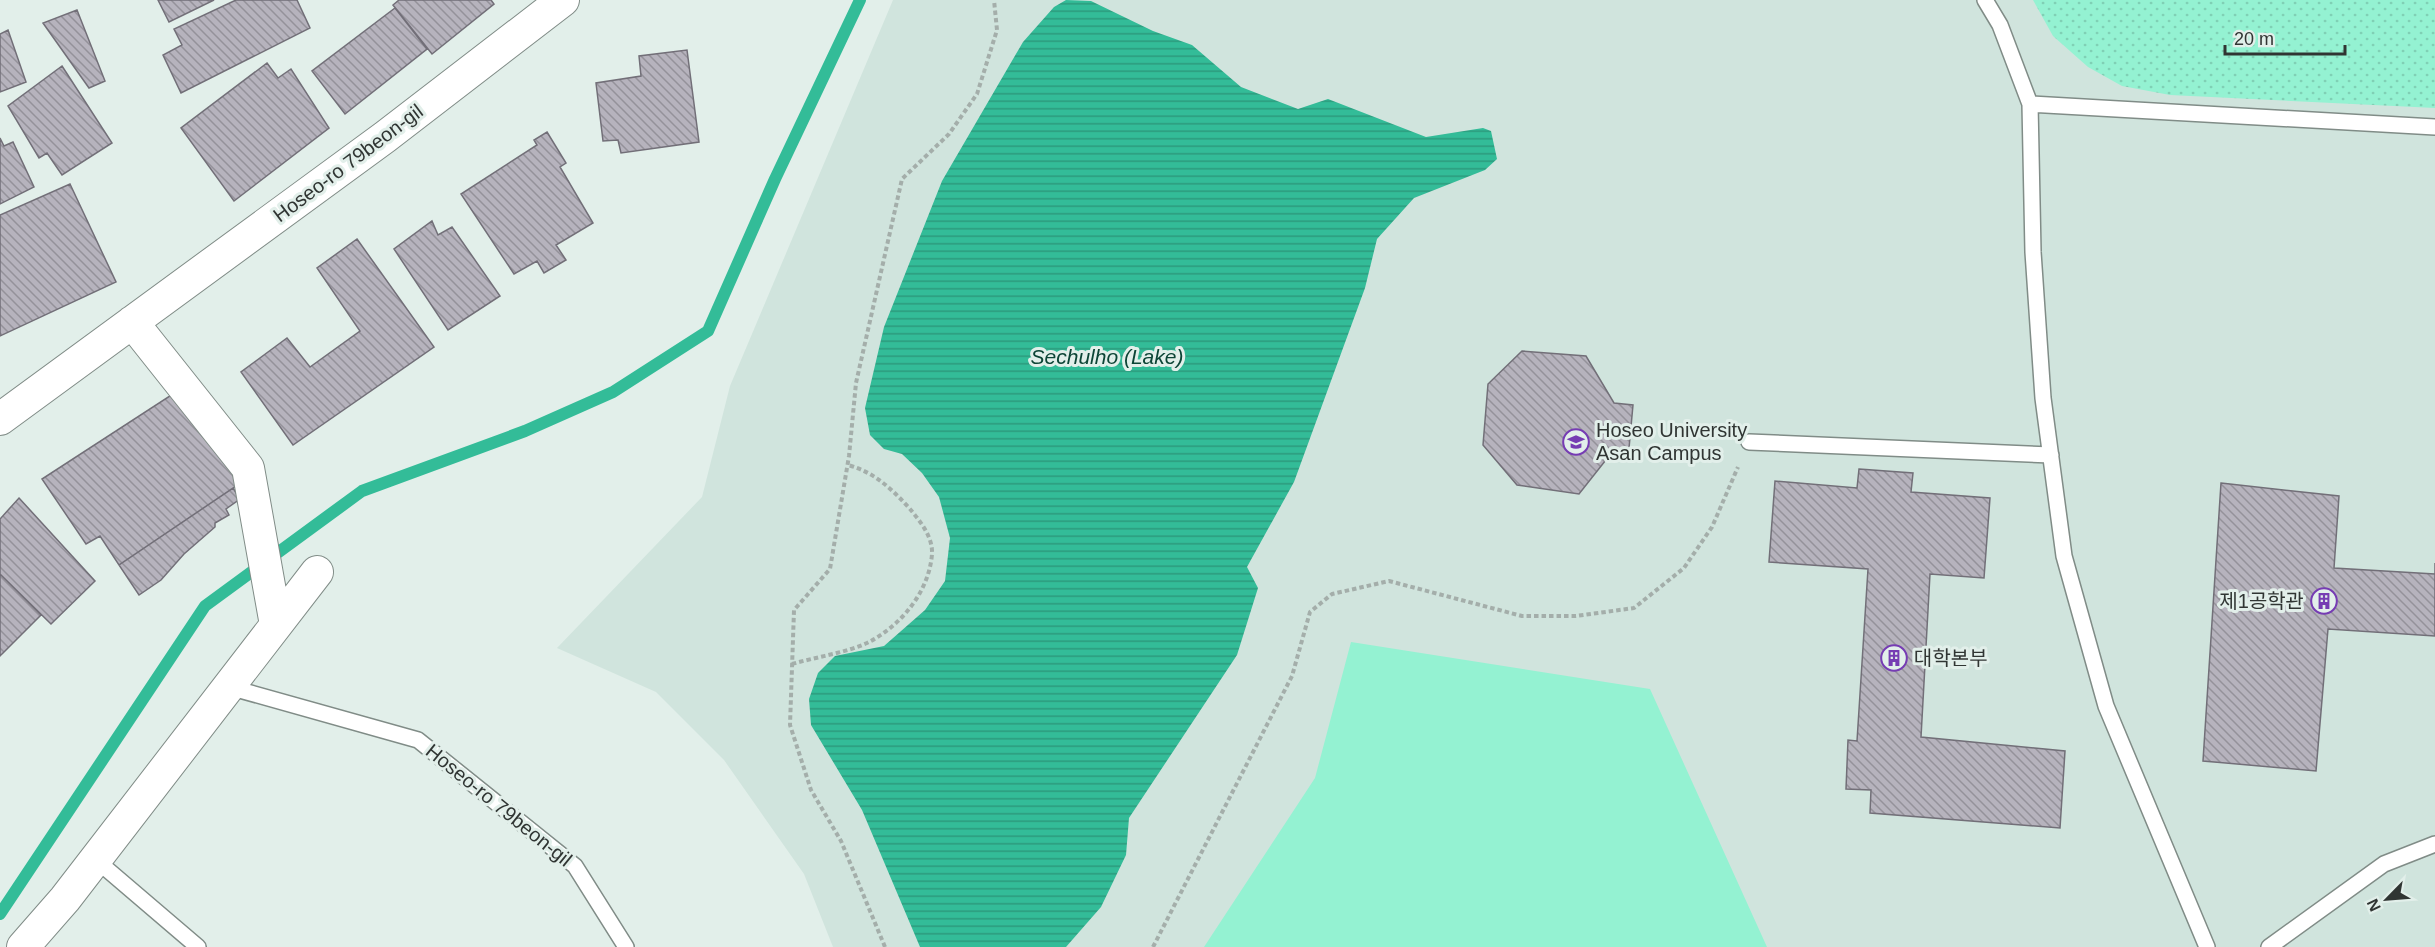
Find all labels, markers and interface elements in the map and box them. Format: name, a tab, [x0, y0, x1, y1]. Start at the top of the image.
scale bar	[2225, 18, 2345, 56]
text: 20 m	[2234, 29, 2274, 49]
street label: Hoseo-ro 79beon-gil	[269, 100, 427, 226]
water label: Sechulho (Lake)	[1031, 345, 1183, 368]
place label: Hoseo University Asan Campus	[1596, 419, 1747, 464]
school or university icon: Hoseo University Asan Campus	[1561, 427, 1591, 457]
building icon: 제1공학관	[2309, 586, 2339, 616]
place label: 제1공학관	[2219, 590, 2304, 612]
building icon: 대학본부	[1879, 643, 1909, 673]
place label: 대학본부	[1914, 647, 1988, 669]
street label: Hoseo-ro 79beon-gil	[422, 739, 576, 871]
north arrow	[2357, 869, 2417, 929]
text: N	[2364, 896, 2384, 914]

